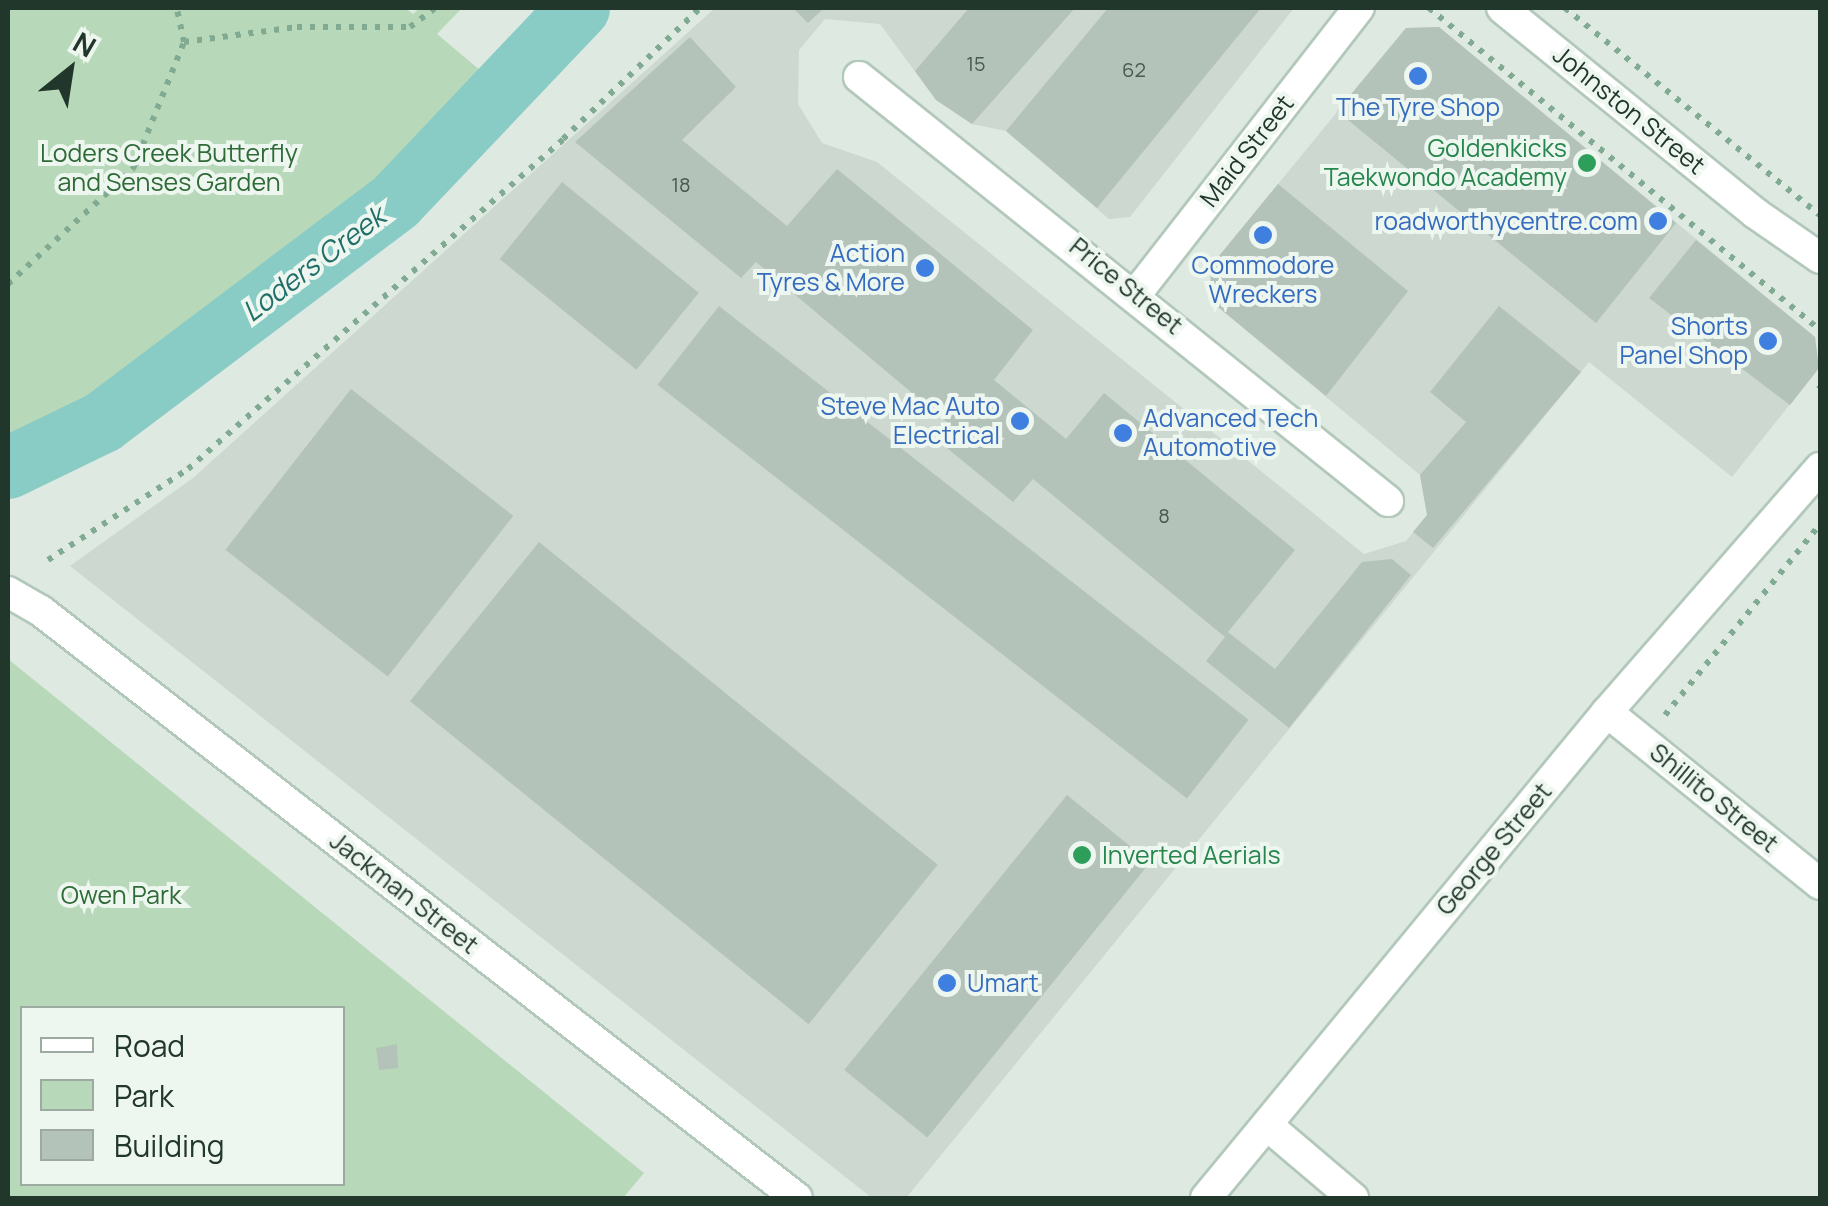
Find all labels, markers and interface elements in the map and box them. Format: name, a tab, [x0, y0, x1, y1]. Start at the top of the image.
north arrow	[20, 20, 120, 120]
text: N	[67, 23, 103, 65]
street label: Johnston Street	[1547, 40, 1711, 180]
house number: 15	[966, 51, 986, 75]
house number: 62	[1122, 57, 1146, 81]
marker: The Tyre Shop	[1407, 65, 1429, 87]
street label: Maid Street	[1194, 89, 1300, 213]
place label: The Tyre Shop	[1336, 92, 1500, 122]
place label: Goldenkicks Taekwondo Academy	[1324, 134, 1567, 193]
park label: Loders Creek Butterfly and Senses Garden	[40, 139, 298, 198]
marker: Goldenkicks Taekwondo Academy	[1576, 152, 1598, 174]
house number: 18	[671, 172, 691, 196]
water label: Loders Creek	[235, 198, 391, 328]
place label: roadworthycentre.com	[1374, 206, 1638, 236]
marker: roadworthycentre.com	[1647, 210, 1669, 232]
marker: Commodore Wreckers	[1252, 224, 1274, 246]
street label: Price Street	[1064, 231, 1188, 341]
place label: Action Tyres & More	[757, 239, 905, 298]
place label: Commodore Wreckers	[1192, 251, 1334, 310]
marker: Action Tyres & More	[914, 257, 936, 279]
place label: Shorts Panel Shop	[1620, 312, 1748, 371]
marker: Shorts Panel Shop	[1757, 330, 1779, 352]
place label: Steve Mac Auto Electrical	[820, 392, 1000, 451]
place label: Advanced Tech Automotive	[1143, 404, 1318, 463]
marker: Steve Mac Auto Electrical	[1009, 410, 1031, 432]
marker: Advanced Tech Automotive	[1112, 422, 1134, 444]
house number: 8	[1158, 503, 1170, 527]
street label: Shillito Street	[1644, 737, 1784, 859]
street label: George Street	[1430, 777, 1558, 921]
street label: Jackman Street	[324, 826, 484, 960]
place label: Inverted Aerials	[1102, 840, 1281, 870]
marker: Inverted Aerials	[1071, 844, 1093, 866]
park label: Owen Park	[61, 880, 181, 910]
place label: Umart	[967, 968, 1039, 998]
marker: Umart	[936, 972, 958, 994]
legend	[20, 1006, 345, 1186]
text: Road	[114, 1025, 185, 1066]
text: Park	[114, 1075, 174, 1116]
text: Building	[114, 1125, 225, 1166]

